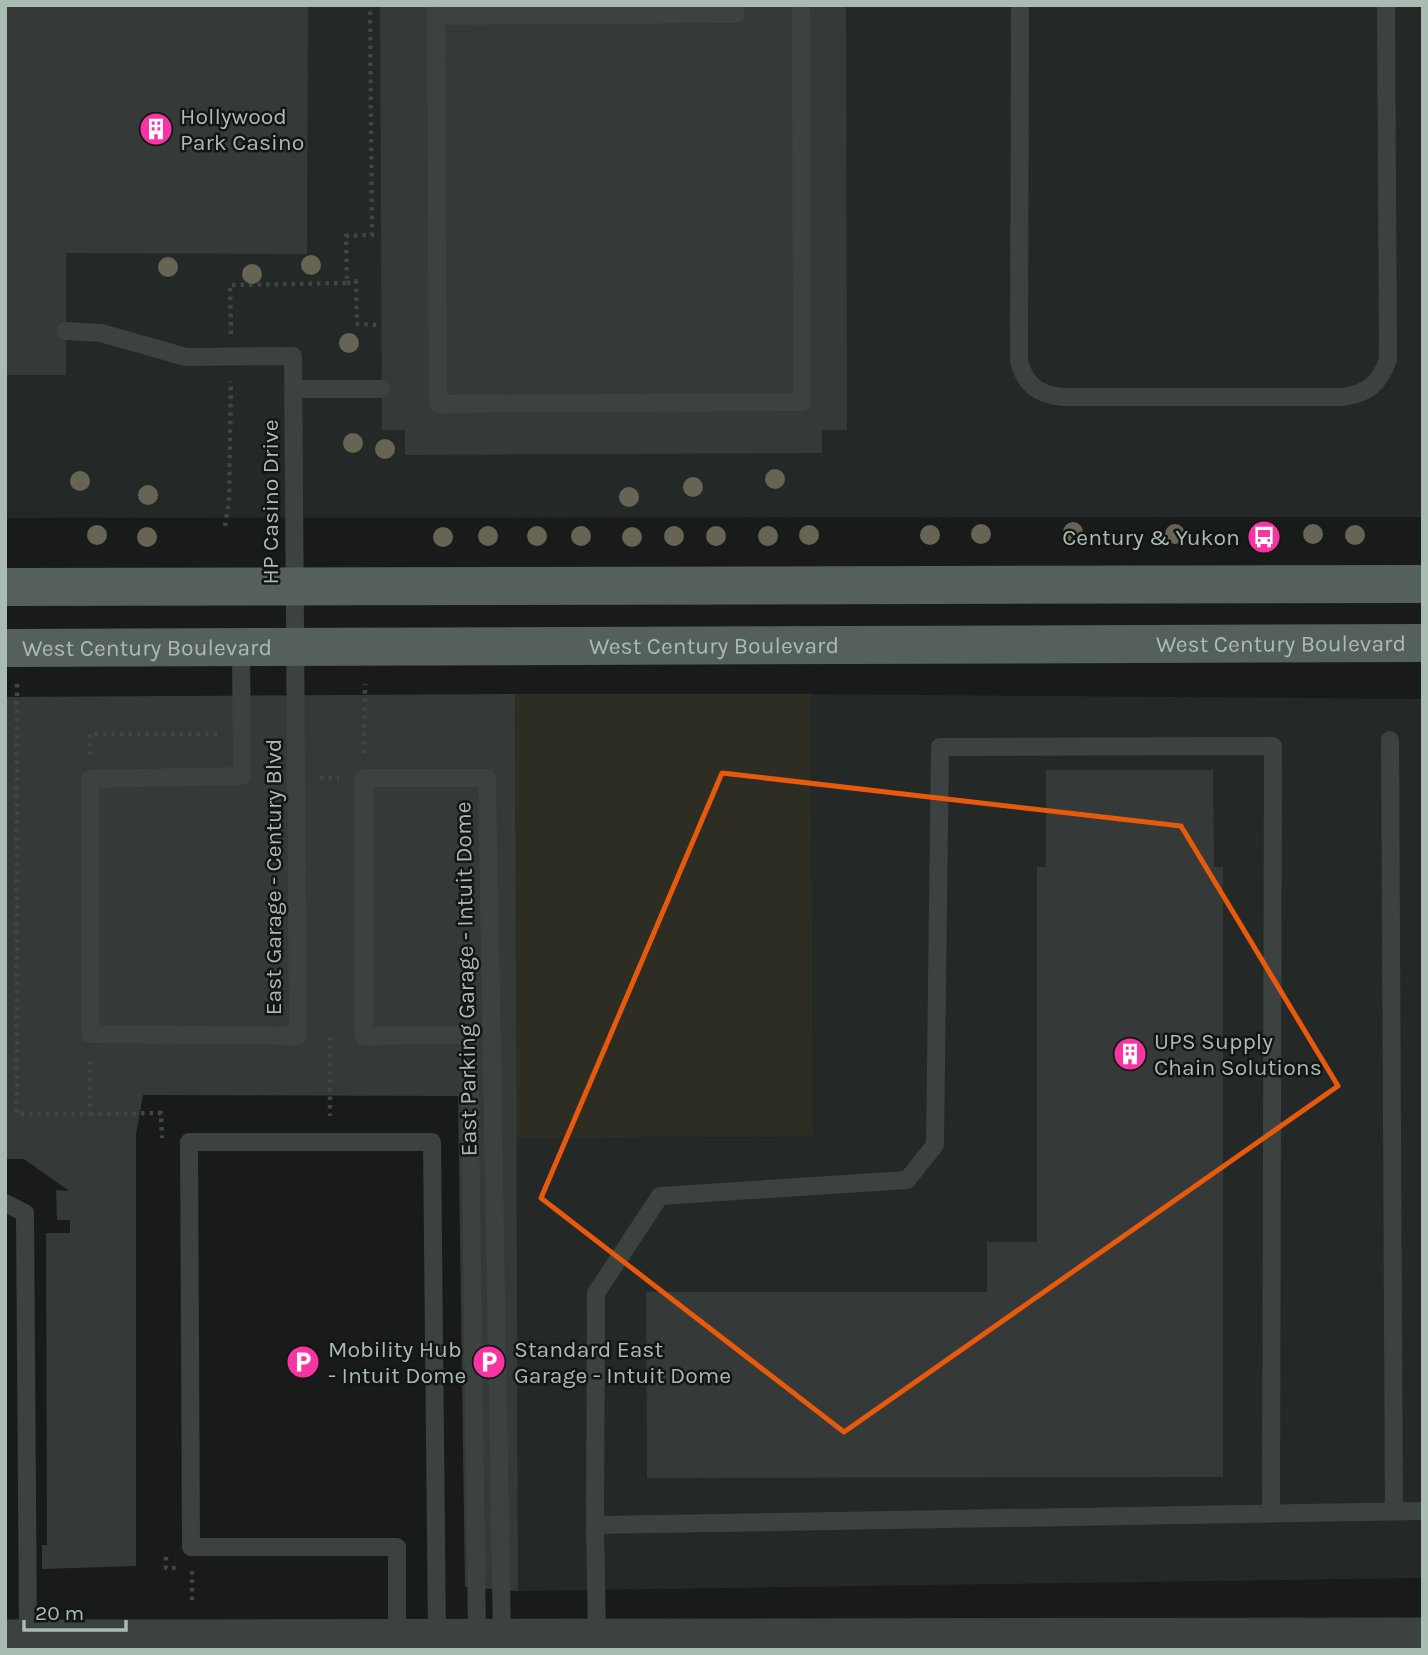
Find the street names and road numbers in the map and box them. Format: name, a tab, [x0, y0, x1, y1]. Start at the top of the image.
street label: HP Casino Drive	[257, 420, 284, 584]
street label: West Century Boulevard	[1156, 630, 1406, 657]
street label: West Century Boulevard	[589, 632, 839, 659]
street label: West Century Boulevard	[22, 634, 272, 661]
street label: East Garage - Century Blvd	[260, 739, 287, 1015]
street label: East Parking Garage - Intuit Dome	[449, 801, 483, 1157]

